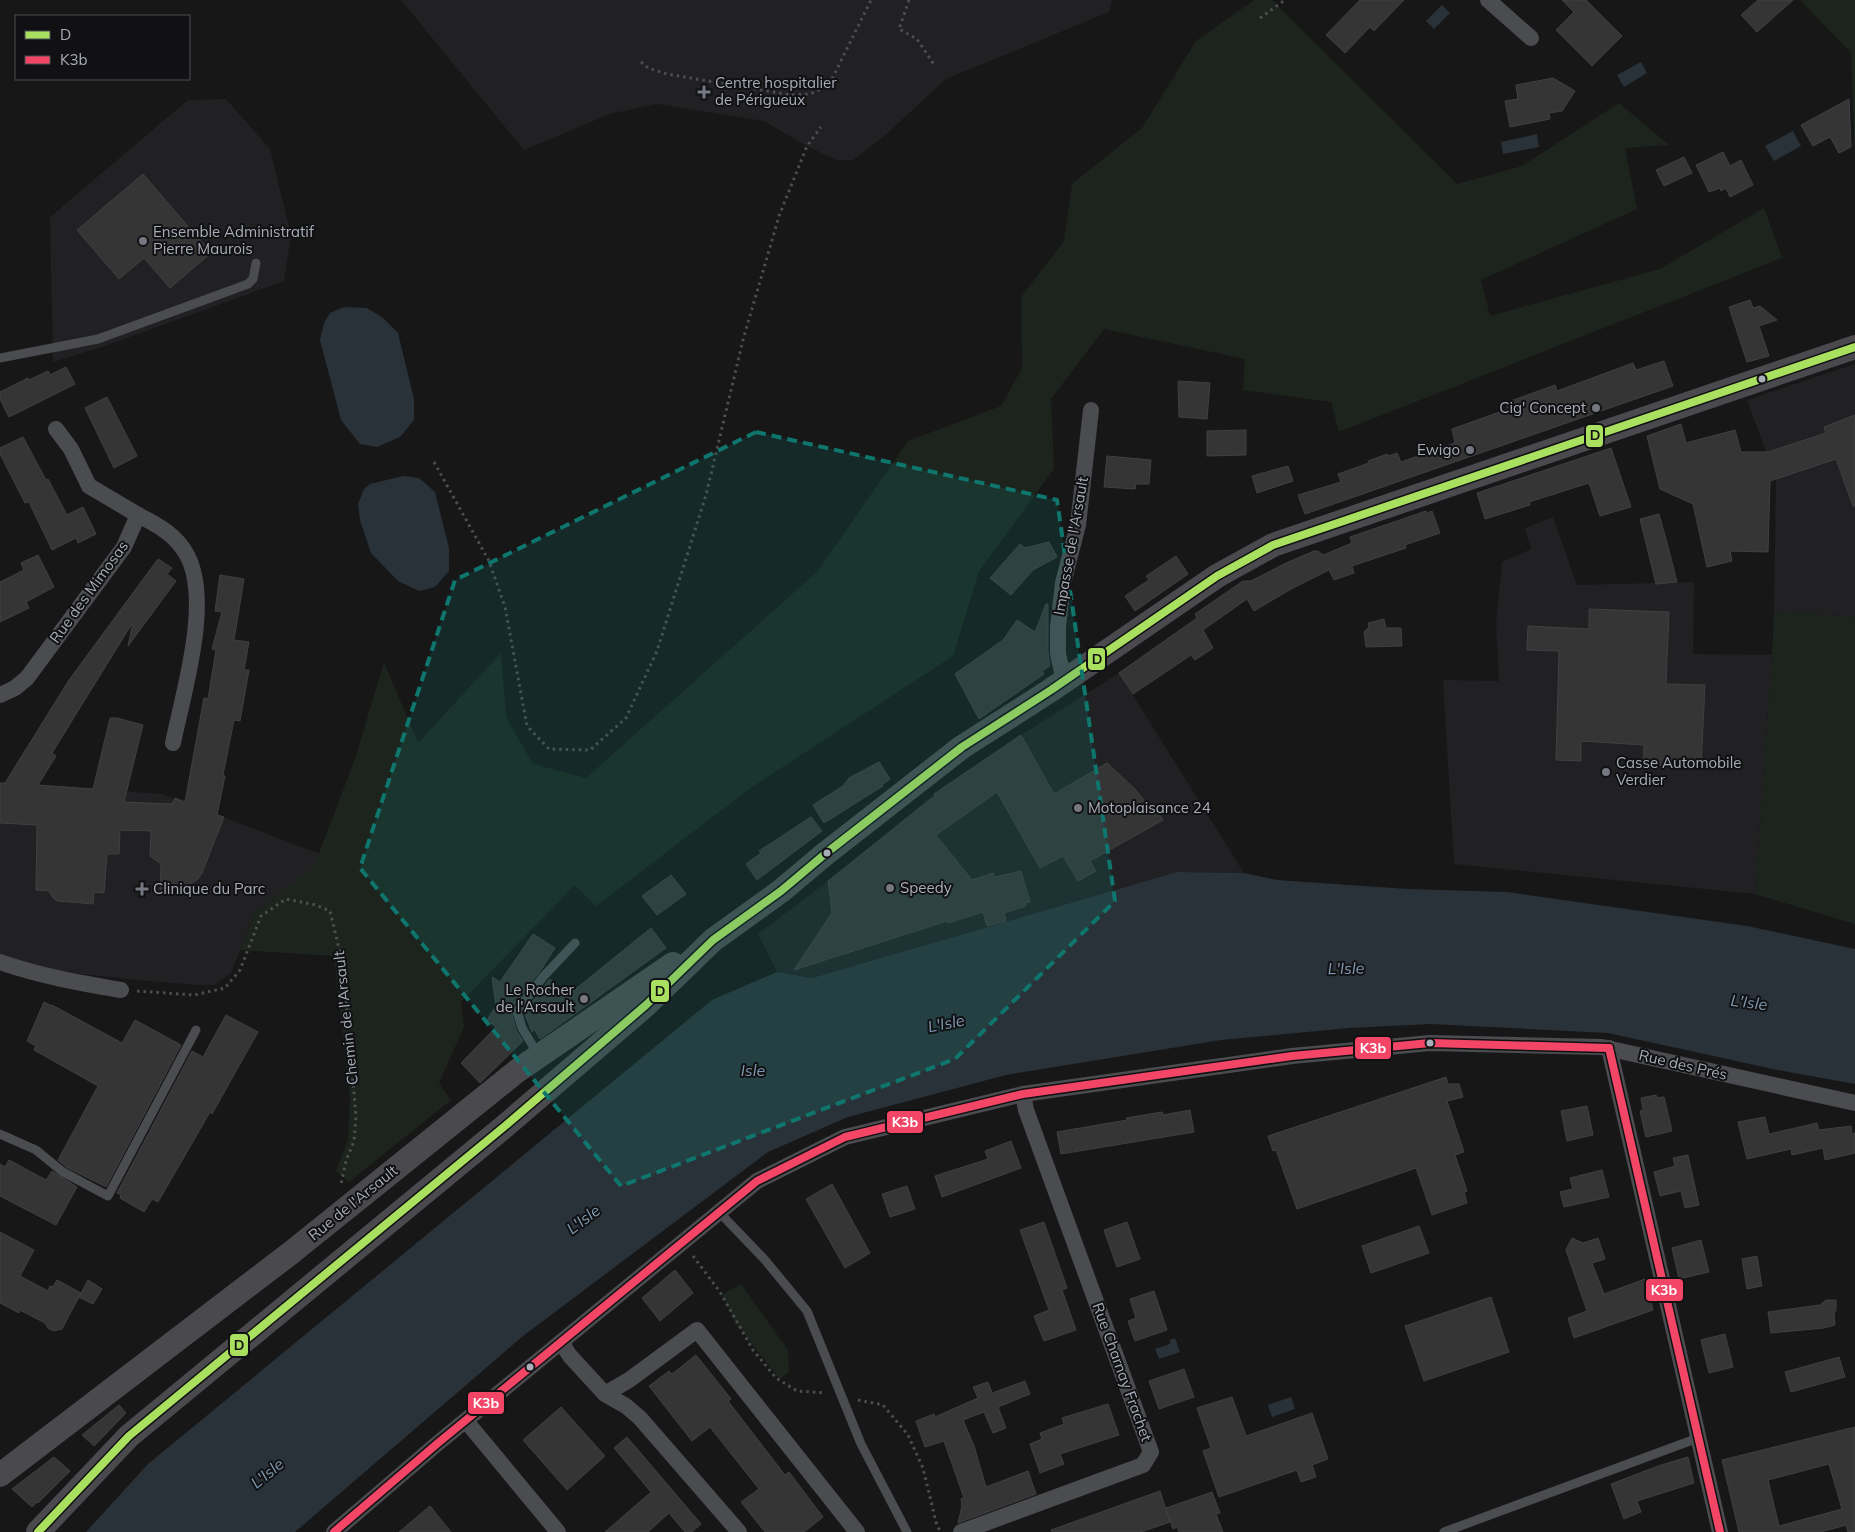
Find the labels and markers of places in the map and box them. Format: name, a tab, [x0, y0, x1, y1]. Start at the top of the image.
place label: Centre hospitalier de Périgueux	[715, 73, 837, 109]
marker: Centre hospitalier de Périgueux	[697, 85, 711, 99]
place label: Ensemble Administratif Pierre Maurois	[153, 222, 315, 258]
marker: Ensemble Administratif Pierre Maurois	[137, 235, 149, 247]
unlabelled marker	[1757, 374, 1767, 384]
place label: Cig' Concept	[1499, 398, 1586, 417]
marker: Cig' Concept	[1590, 402, 1602, 414]
place label: Ewigo	[1417, 440, 1460, 459]
marker: Ewigo	[1464, 444, 1476, 456]
place label: Casse Automobile Verdier	[1616, 753, 1741, 789]
marker: Casse Automobile Verdier	[1600, 766, 1612, 778]
place label: Motoplaisance 24	[1088, 798, 1211, 817]
marker: Motoplaisance 24	[1072, 802, 1084, 814]
unlabelled marker	[822, 848, 832, 858]
place label: Speedy	[900, 878, 952, 897]
place label: Clinique du Parc	[153, 879, 265, 898]
marker: Clinique du Parc	[135, 882, 149, 896]
marker: Speedy	[884, 882, 896, 894]
place label: Le Rocher de l'Arsault	[496, 980, 575, 1016]
marker: Le Rocher de l'Arsault	[578, 993, 590, 1005]
unlabelled marker	[1425, 1038, 1435, 1048]
unlabelled marker	[525, 1362, 535, 1372]

